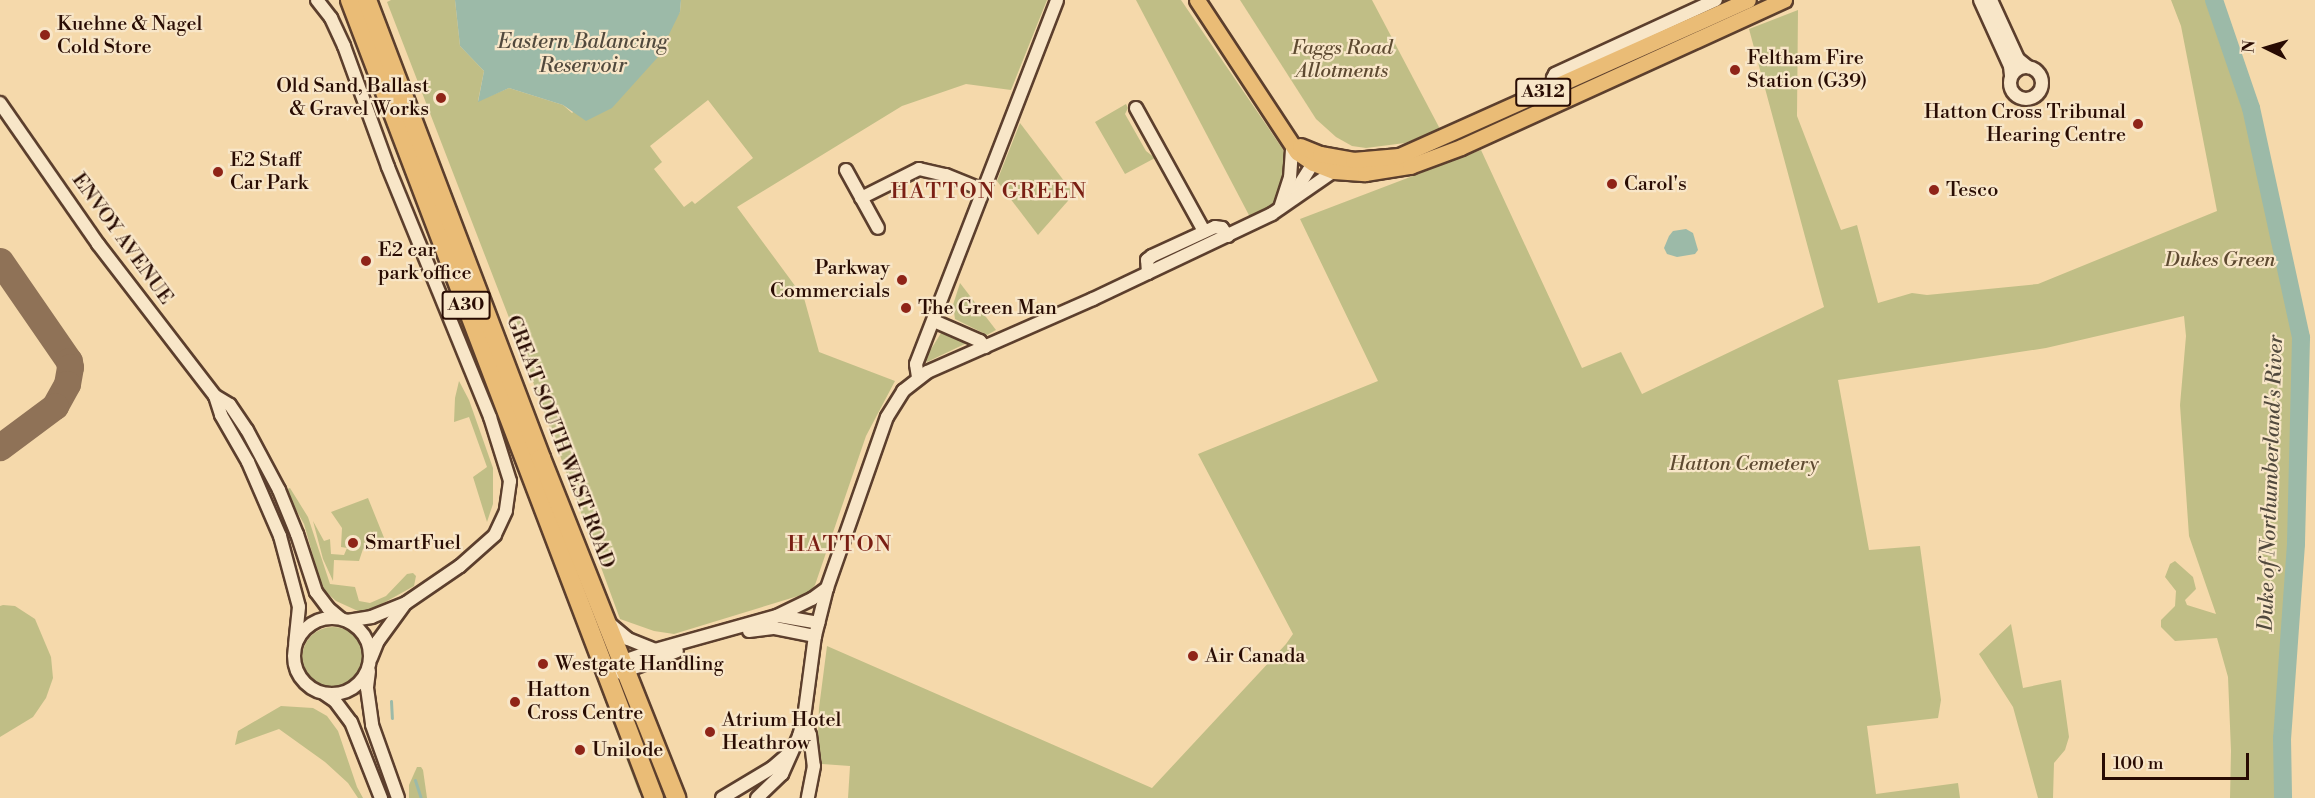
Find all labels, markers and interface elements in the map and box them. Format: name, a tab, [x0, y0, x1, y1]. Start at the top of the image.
place label: Kuehne & Nagel Cold Store	[57, 12, 202, 59]
north arrow	[2237, 18, 2297, 78]
marker: Kuehne & Nagel Cold Store	[38, 28, 52, 42]
water label: Eastern Balancing Reservoir	[498, 29, 668, 79]
park label: Faggs Road Allotments	[1291, 36, 1393, 83]
text: N	[2239, 39, 2260, 54]
place label: Feltham Fire Station (G39)	[1747, 46, 1867, 93]
marker: Feltham Fire Station (G39)	[1728, 63, 1742, 77]
place label: Old Sand, Ballast & Gravel Works	[276, 74, 429, 121]
road number: A312	[1514, 77, 1572, 107]
marker: Old Sand, Ballast & Gravel Works	[434, 91, 448, 105]
place label: Hatton Cross Tribunal Hearing Centre	[1924, 100, 2126, 147]
marker: Hatton Cross Tribunal Hearing Centre	[2131, 117, 2145, 131]
place label: E2 Staff Car Park	[230, 148, 308, 195]
marker: E2 Staff Car Park	[211, 165, 225, 179]
street label: ENVOY AVENUE	[66, 169, 178, 309]
place label: Carol's	[1624, 172, 1687, 196]
marker: Carol's	[1605, 177, 1619, 191]
place label: Tesco	[1946, 178, 1998, 202]
district label: HATTON GREEN	[890, 179, 1088, 205]
marker: Tesco	[1927, 183, 1941, 197]
place label: E2 car park office	[378, 238, 472, 285]
park label: Dukes Green	[2165, 248, 2275, 272]
marker: E2 car park office	[359, 254, 373, 268]
place label: Parkway Commercials	[770, 256, 890, 303]
marker: Parkway Commercials	[895, 273, 909, 287]
road number: A30	[440, 290, 492, 320]
place label: The Green Man	[918, 296, 1057, 320]
marker: The Green Man	[899, 301, 913, 315]
street label: GREAT SOUTH WEST ROAD	[501, 312, 619, 572]
water label: Duke of Northumberland's River	[2253, 334, 2289, 632]
park label: Hatton Cemetery	[1669, 452, 1819, 476]
place label: SmartFuel	[365, 531, 461, 555]
district label: HATTON	[787, 532, 893, 558]
marker: SmartFuel	[346, 536, 360, 550]
place label: Air Canada	[1205, 644, 1305, 668]
marker: Air Canada	[1186, 649, 1200, 663]
place label: Westgate Handling	[555, 652, 724, 676]
marker: Westgate Handling	[536, 657, 550, 671]
place label: Hatton Cross Centre	[527, 678, 643, 725]
marker: Hatton Cross Centre	[508, 695, 522, 709]
place label: Atrium Hotel Heathrow	[722, 708, 842, 755]
marker: Atrium Hotel Heathrow	[703, 725, 717, 739]
place label: Unilode	[592, 738, 663, 762]
scale bar	[2105, 741, 2252, 779]
marker: Unilode	[573, 743, 587, 757]
text: 100 m	[2113, 752, 2164, 775]

